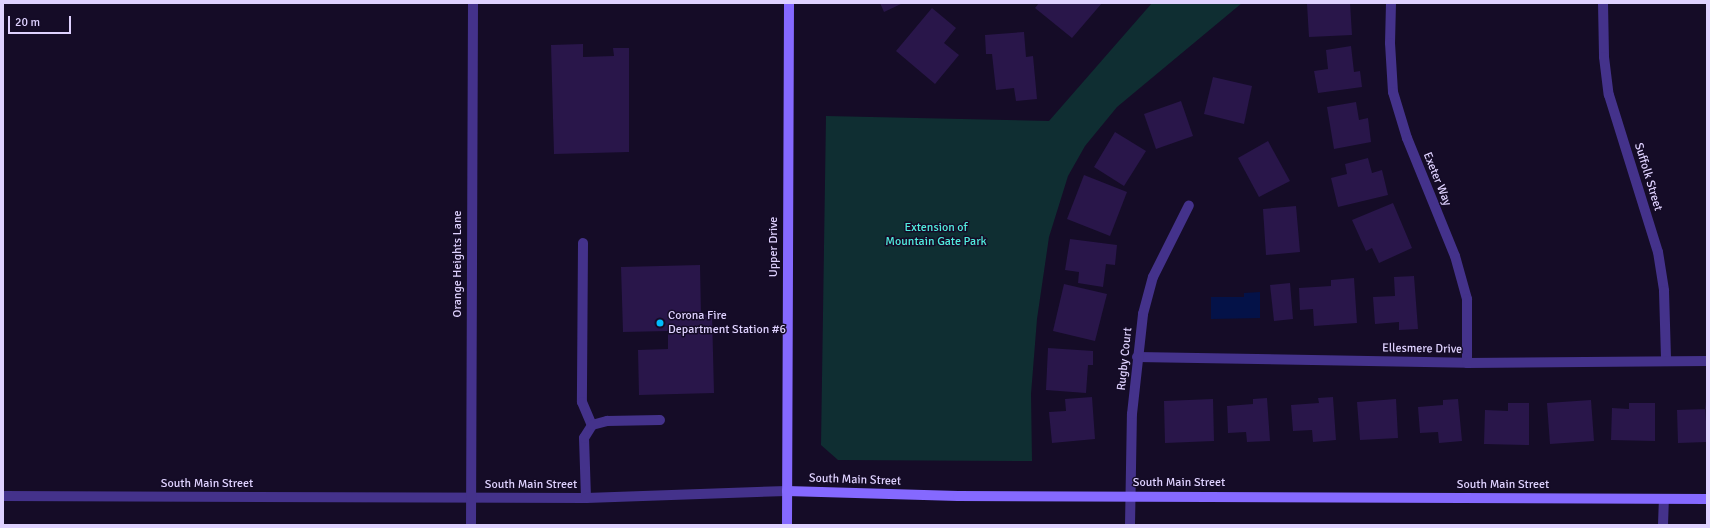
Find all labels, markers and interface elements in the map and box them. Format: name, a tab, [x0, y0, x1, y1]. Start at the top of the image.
scale bar	[10, 8, 73, 34]
text: 20 m	[15, 15, 40, 30]
street label: Suffolk Street	[1631, 141, 1665, 213]
street label: Exeter Way	[1420, 150, 1454, 208]
street label: Orange Heights Lane	[451, 211, 465, 317]
street label: Upper Drive	[767, 217, 781, 277]
park label: Extension of Mountain Gate Park	[885, 221, 987, 249]
place label: Corona Fire Department Station #6	[668, 309, 786, 337]
marker: Corona Fire Department Station #6	[655, 318, 665, 328]
street label: Rugby Court	[1115, 327, 1135, 391]
street label: Ellesmere Drive	[1382, 341, 1462, 357]
street label: South Main Street	[809, 471, 901, 489]
street label: South Main Street	[1133, 476, 1225, 490]
street label: South Main Street	[161, 477, 253, 491]
street label: South Main Street	[485, 478, 577, 492]
street label: South Main Street	[1457, 478, 1549, 492]

